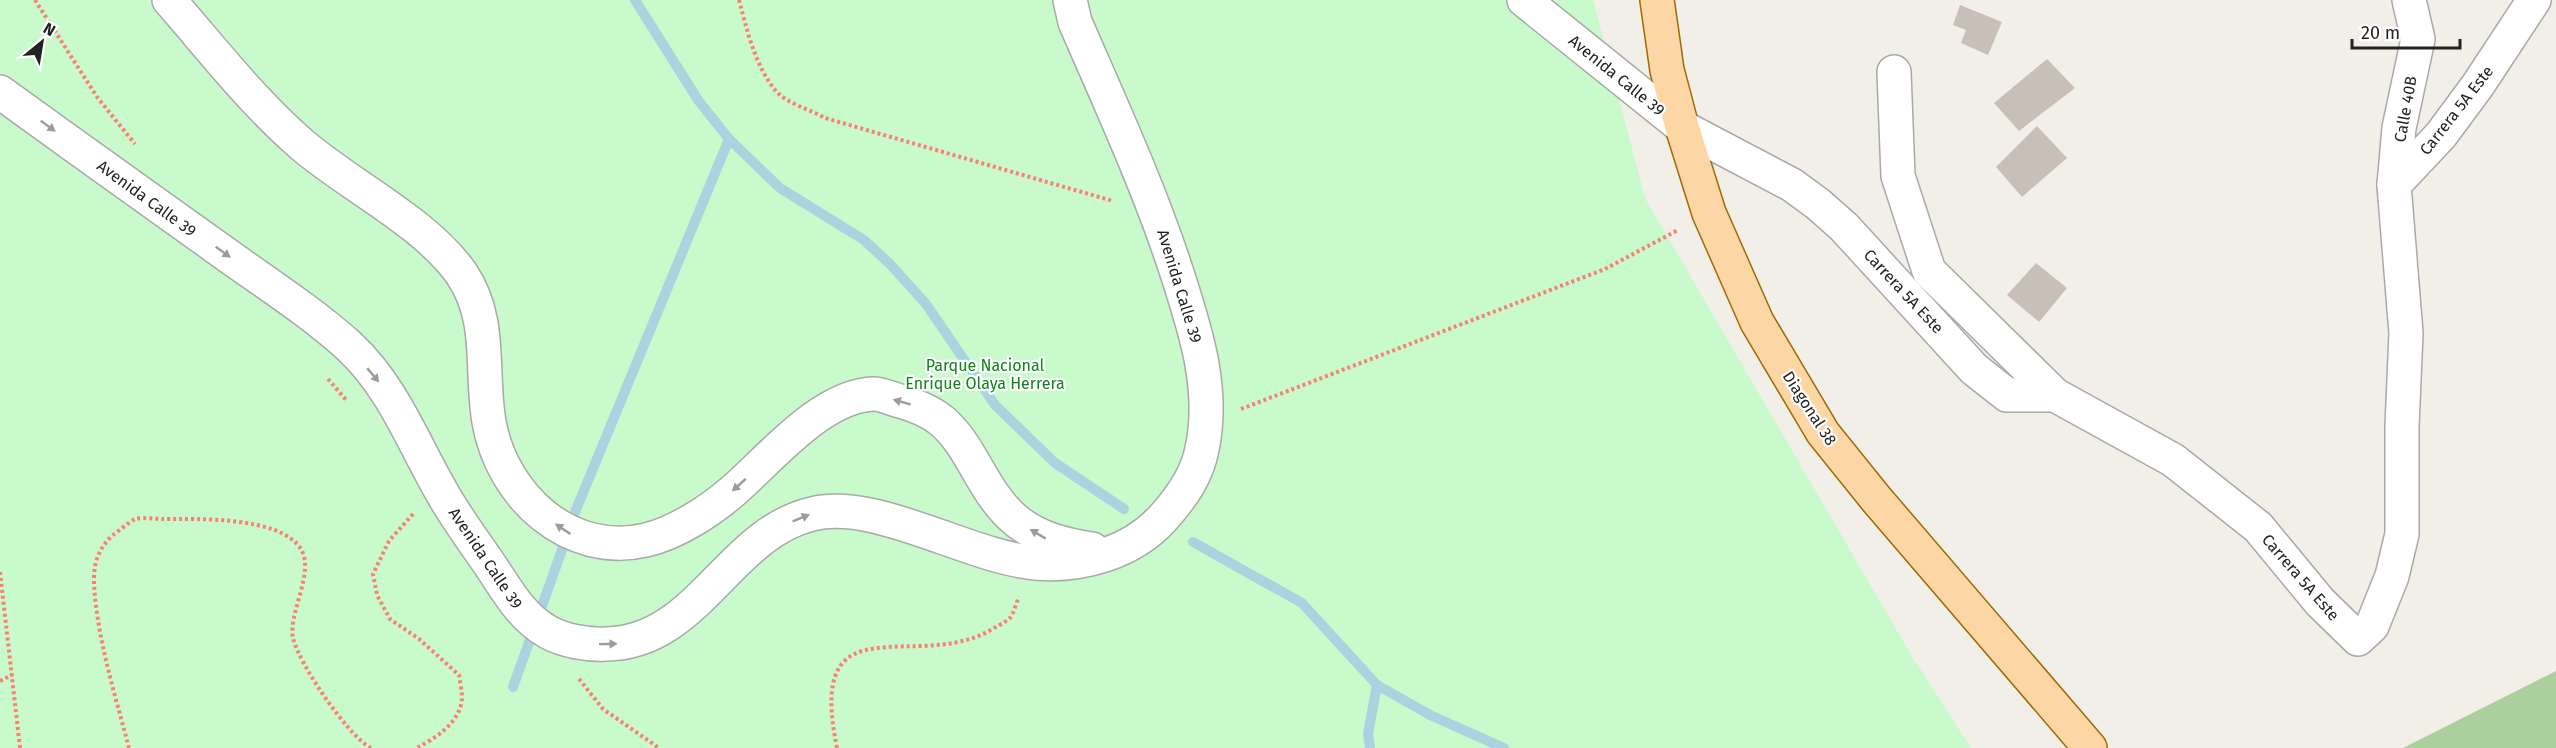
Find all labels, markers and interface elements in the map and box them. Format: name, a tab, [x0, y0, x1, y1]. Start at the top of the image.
north arrow	[12, 12, 72, 72]
scale bar	[2352, 12, 2460, 50]
text: N	[40, 19, 59, 40]
text: 20 m	[2361, 22, 2400, 44]
street label: Avenida Calle 39	[1565, 31, 1668, 120]
street label: Carrera 5A Este	[2416, 62, 2497, 159]
street label: Calle 40B	[2390, 74, 2421, 144]
one-way arrow	[39, 120, 55, 132]
street label: Avenida Calle 39	[93, 156, 200, 241]
street label: Avenida Calle 39	[1153, 227, 1206, 345]
street label: Carrera 5A Este	[1860, 245, 1948, 337]
one-way arrow	[215, 246, 231, 258]
park label: Parque Nacional Enrique Olaya Herrera	[905, 356, 1065, 393]
one-way arrow	[367, 367, 380, 383]
street label: Diagonal 38	[1779, 368, 1841, 449]
one-way arrow	[893, 397, 911, 406]
one-way arrow	[732, 478, 747, 492]
street label: Avenida Calle 39	[445, 504, 526, 612]
one-way arrow	[792, 513, 810, 522]
one-way arrow	[555, 523, 571, 535]
one-way arrow	[1029, 529, 1046, 539]
street label: Carrera 5A Este	[2258, 530, 2343, 624]
one-way arrow	[599, 639, 618, 649]

